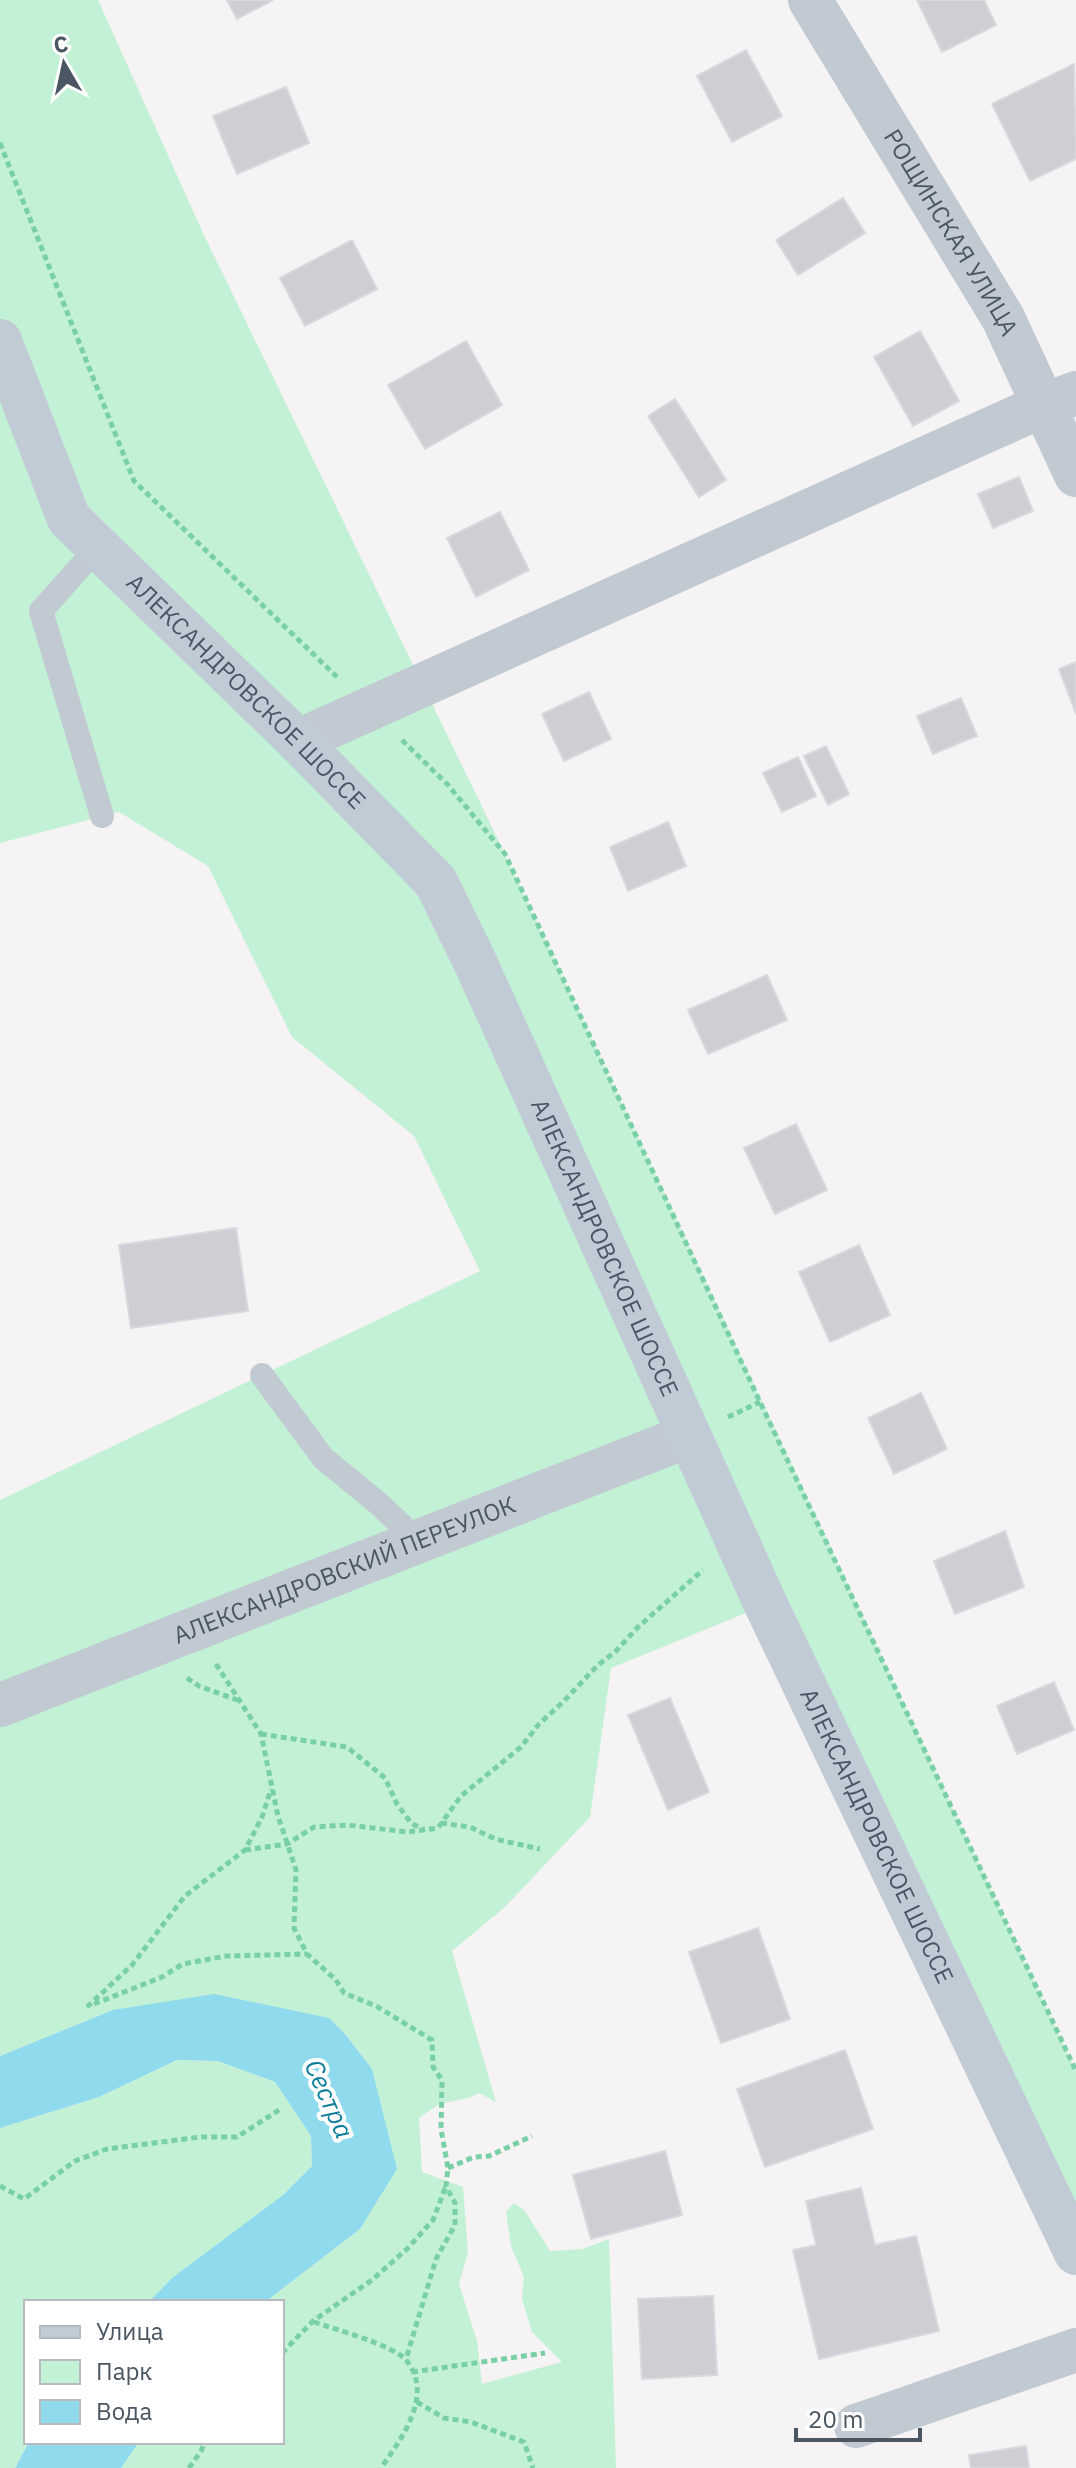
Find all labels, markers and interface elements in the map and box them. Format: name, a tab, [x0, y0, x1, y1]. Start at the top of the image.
north arrow	[24, 24, 104, 104]
text: С	[51, 28, 70, 59]
street label: РОЩИНСКАЯ УЛИЦА	[877, 123, 1026, 341]
street label: АЛЕКСАНДРОВСКОЕ ШОССЕ	[120, 566, 373, 816]
street label: АЛЕКСАНДРОВСКОЕ ШОССЕ	[524, 1094, 687, 1401]
street label: АЛЕКСАНДРОВСКИЙ ПЕРЕУЛОК	[168, 1488, 520, 1651]
street label: АЛЕКСАНДРОВСКОЕ ШОССЕ	[793, 1683, 962, 1988]
water label: Сестра	[297, 2054, 362, 2143]
legend	[24, 2300, 284, 2444]
text: Улица	[96, 2315, 164, 2347]
text: Парк	[96, 2355, 153, 2387]
scale bar	[796, 2392, 920, 2442]
text: Вода	[96, 2395, 152, 2427]
text: 20 m	[808, 2403, 863, 2435]

